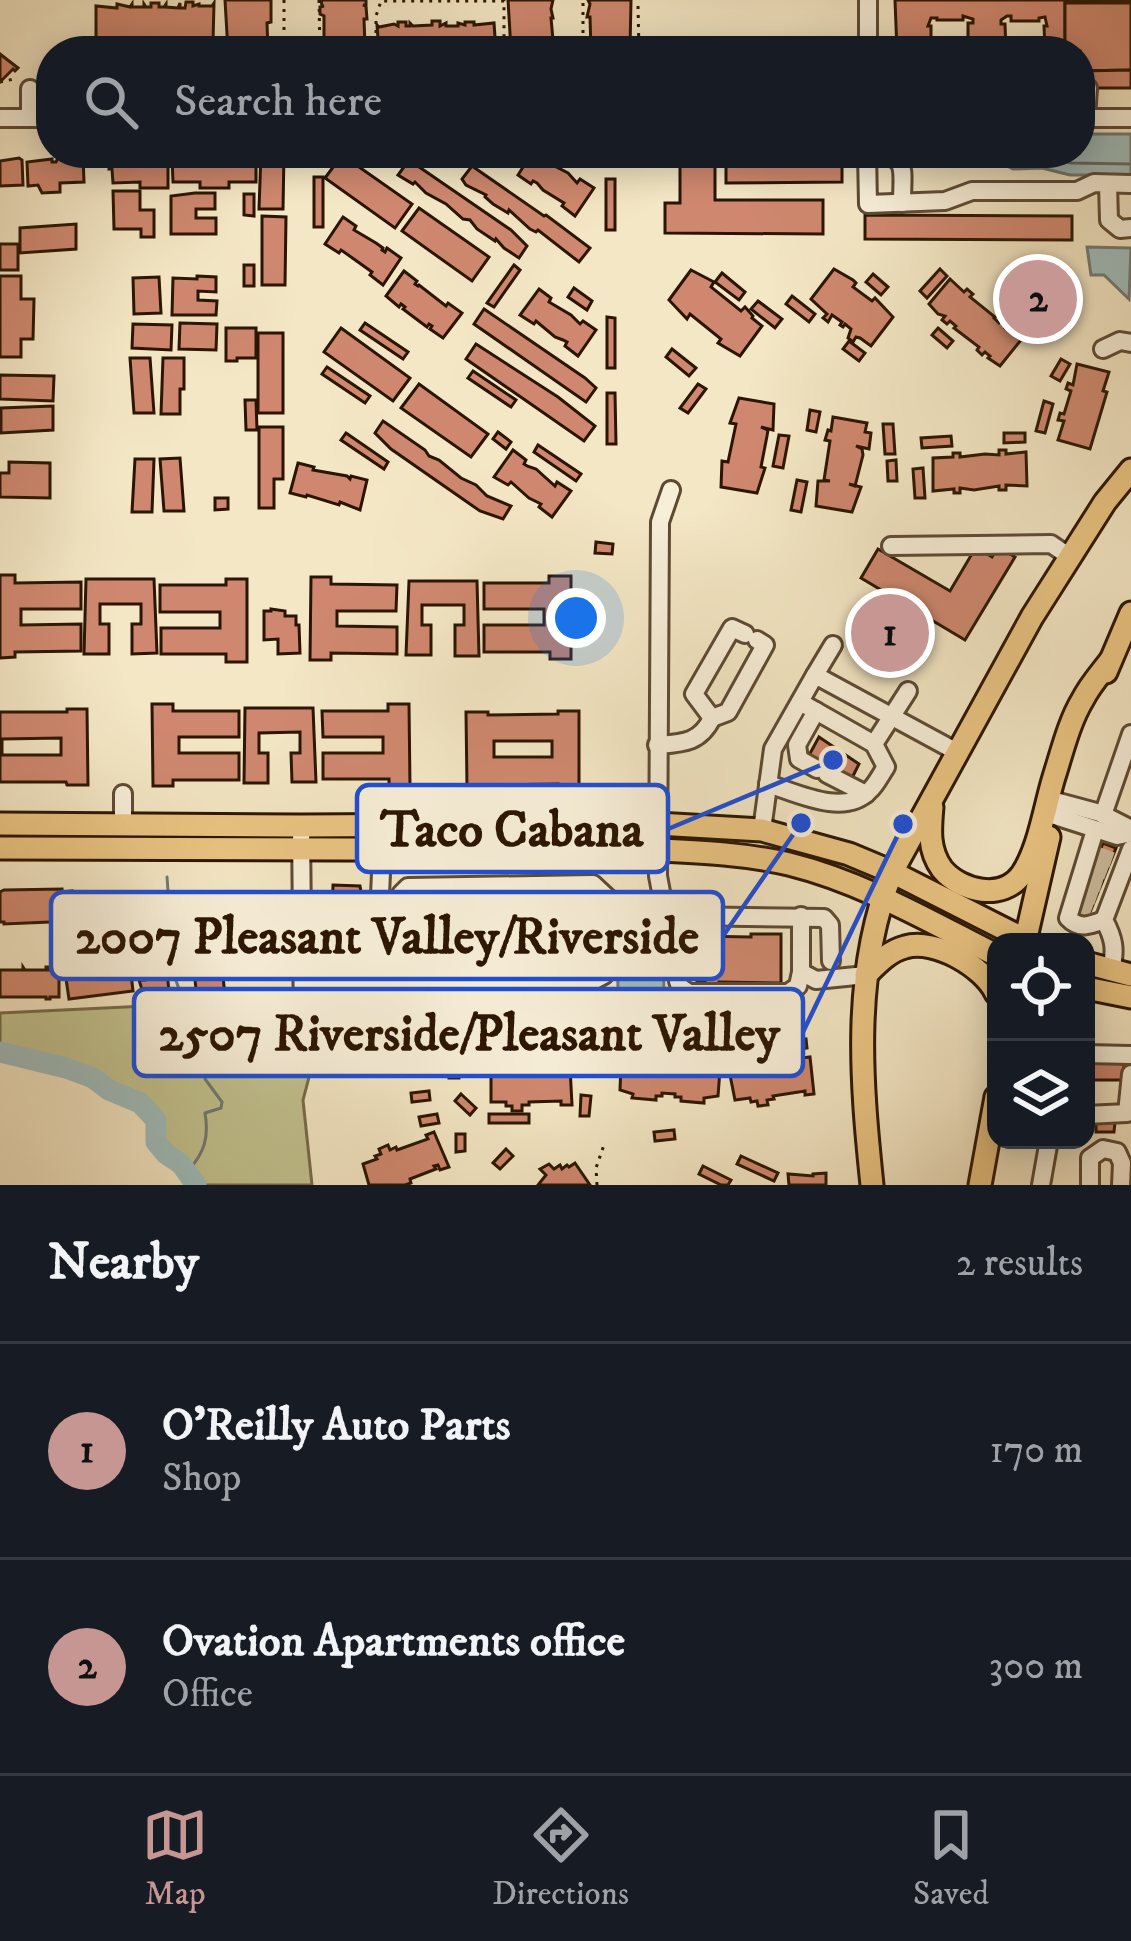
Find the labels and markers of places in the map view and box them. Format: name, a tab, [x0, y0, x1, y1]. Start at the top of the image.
pin: 2	[999, 254, 1077, 344]
pin: 1	[851, 588, 929, 678]
callout: Taco Cabana	[357, 785, 668, 872]
callout: 2007 Pleasant Valley/Riverside	[51, 892, 723, 979]
callout: 2507 Riverside/Pleasant Valley	[134, 989, 803, 1076]

